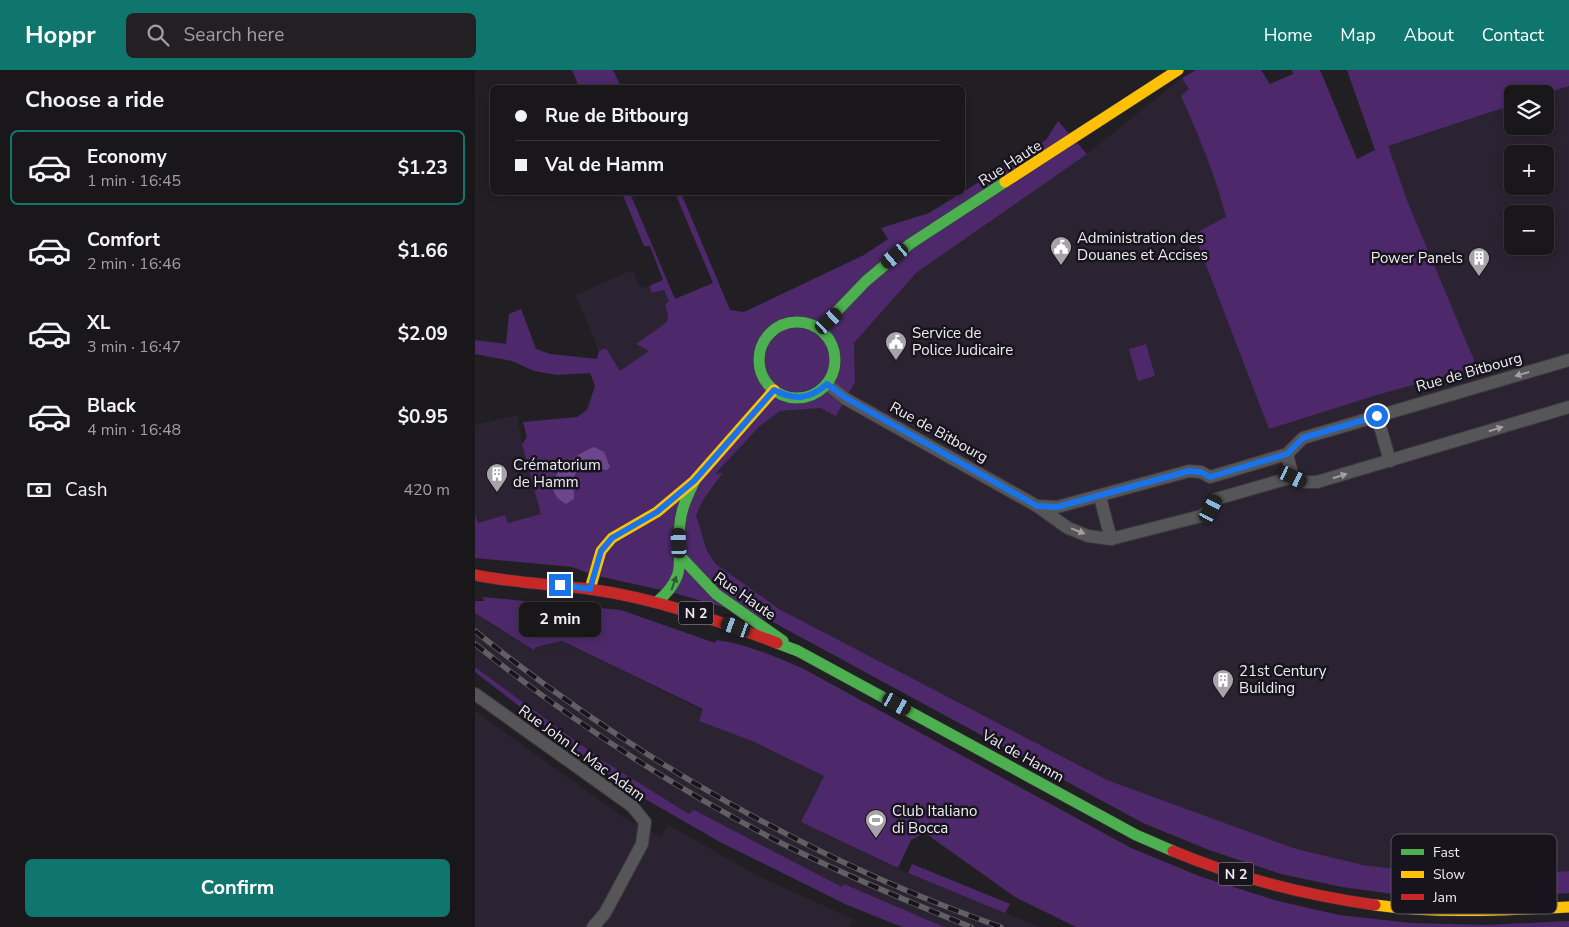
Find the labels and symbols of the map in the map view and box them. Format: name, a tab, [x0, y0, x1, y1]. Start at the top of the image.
street label: Rue Haute	[975, 135, 1045, 191]
place label: Administration des Douanes et Accises	[1077, 228, 1208, 265]
public building icon: Administration des Douanes et Accises	[1049, 235, 1073, 266]
car	[878, 241, 911, 271]
building icon: Power Panels	[1467, 246, 1491, 277]
place label: Power Panels	[1371, 248, 1463, 268]
car	[812, 305, 845, 337]
place label: Service de Police Judicaire	[912, 323, 1013, 360]
public building icon: Service de Police Judicaire	[884, 330, 908, 361]
street label: Rue de Bitbourg	[1414, 347, 1524, 397]
one-way arrow	[1515, 370, 1530, 378]
street label: Rue de Bitbourg	[886, 397, 992, 467]
route start	[1366, 405, 1388, 427]
one-way arrow	[1488, 424, 1503, 432]
place label: Crématorium de Hamm	[513, 455, 601, 492]
building icon: Crématorium de Hamm	[485, 462, 509, 493]
car	[1276, 464, 1309, 490]
one-way arrow	[1333, 471, 1348, 479]
car	[1197, 492, 1224, 526]
car	[670, 528, 687, 558]
one-way arrow	[1071, 528, 1085, 536]
street label: Rue Haute	[710, 567, 780, 625]
route end	[549, 574, 571, 596]
one-way arrow	[671, 576, 678, 591]
callout: 2 min	[519, 602, 601, 638]
road number: N 2	[679, 602, 713, 624]
car	[719, 615, 752, 639]
place label: 21st Century Building	[1239, 661, 1327, 698]
building icon: 21st Century Building	[1211, 668, 1235, 699]
car	[880, 690, 913, 718]
street label: Rue John L. Mac Adam	[515, 700, 649, 806]
street label: Val de Hamm	[977, 725, 1068, 787]
place label: Club Italiano di Bocca	[892, 801, 977, 838]
sports icon: Club Italiano di Bocca	[864, 808, 888, 839]
legend	[1391, 834, 1557, 914]
text: Fast	[1433, 843, 1459, 862]
road number: N 2	[1219, 862, 1253, 886]
text: Slow	[1433, 865, 1465, 884]
text: Jam	[1432, 888, 1457, 907]

